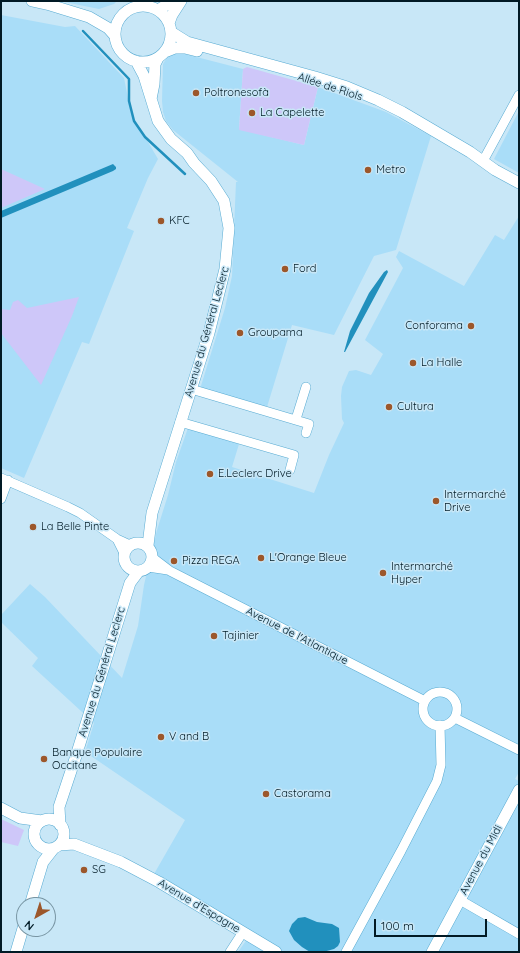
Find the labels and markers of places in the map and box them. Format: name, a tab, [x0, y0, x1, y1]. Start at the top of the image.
place label: Poltronesofà	[204, 86, 269, 100]
marker: Poltronesofà	[191, 88, 201, 98]
place label: La Capelette	[260, 106, 325, 120]
marker: La Capelette	[247, 108, 257, 118]
place label: Metro	[376, 163, 406, 177]
marker: Metro	[363, 165, 373, 175]
place label: KFC	[169, 214, 190, 228]
marker: KFC	[156, 216, 166, 226]
place label: Ford	[293, 262, 316, 276]
marker: Ford	[280, 264, 290, 274]
place label: Conforama	[405, 319, 463, 333]
marker: Conforama	[466, 321, 476, 331]
place label: Groupama	[248, 326, 303, 340]
marker: Groupama	[235, 328, 245, 338]
place label: La Halle	[421, 356, 462, 370]
marker: La Halle	[408, 358, 418, 368]
place label: Cultura	[397, 400, 434, 414]
marker: Cultura	[384, 402, 394, 412]
place label: E.Leclerc Drive	[218, 467, 292, 481]
marker: E.Leclerc Drive	[205, 469, 215, 479]
place label: Intermarché Drive	[444, 488, 506, 514]
marker: Intermarché Drive	[431, 496, 441, 506]
place label: La Belle Pinte	[41, 520, 109, 534]
marker: La Belle Pinte	[28, 522, 38, 532]
place label: L'Orange Bleue	[269, 551, 347, 565]
marker: L'Orange Bleue	[256, 553, 266, 563]
place label: Pizza REGA	[182, 554, 239, 568]
marker: Pizza REGA	[169, 556, 179, 566]
place label: Intermarché Hyper	[391, 560, 453, 586]
marker: Intermarché Hyper	[378, 568, 388, 578]
place label: Tajinier	[222, 629, 259, 643]
marker: Tajinier	[209, 631, 219, 641]
place label: V and B	[169, 730, 209, 744]
marker: V and B	[156, 732, 166, 742]
place label: Banque Populaire Occitane	[52, 746, 142, 772]
marker: Banque Populaire Occitane	[39, 754, 49, 764]
place label: Castorama	[274, 787, 331, 801]
marker: Castorama	[261, 789, 271, 799]
place label: SG	[92, 863, 106, 877]
marker: SG	[79, 865, 89, 875]

